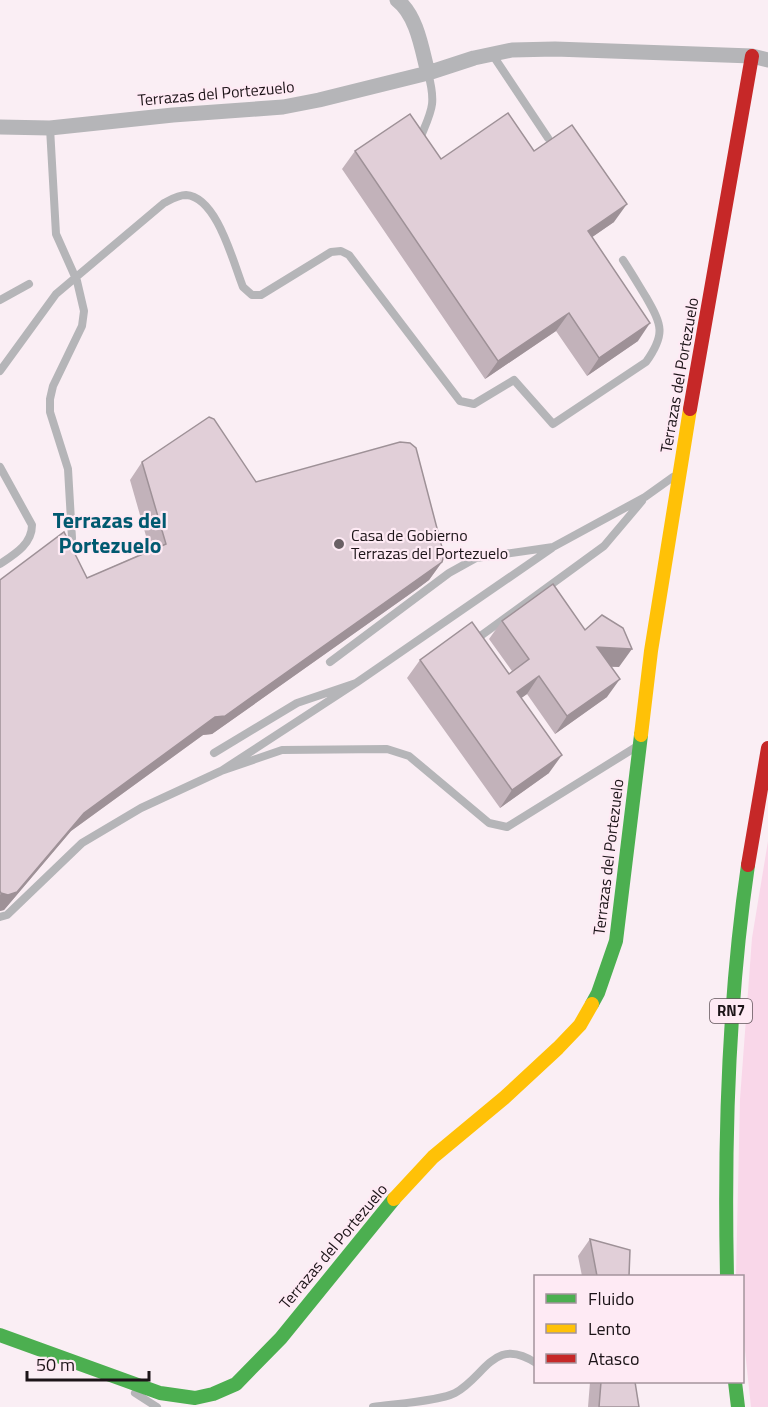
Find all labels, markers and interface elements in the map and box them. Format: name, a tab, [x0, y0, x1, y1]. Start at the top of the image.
street label: Terrazas del Portezuelo	[137, 74, 295, 112]
street label: Terrazas del Portezuelo	[654, 295, 704, 455]
district label: Terrazas del Portezuelo	[53, 503, 167, 562]
place label: Casa de Gobierno Terrazas del Portezuelo	[351, 523, 508, 565]
marker: Casa de Gobierno Terrazas del Portezuelo	[332, 537, 346, 551]
street label: Terrazas del Portezuelo	[587, 777, 629, 937]
road number: RN7	[710, 999, 752, 1023]
street label: Terrazas del Portezuelo	[273, 1178, 393, 1314]
legend	[534, 1275, 744, 1383]
text: Fluido	[588, 1285, 634, 1312]
text: Lento	[588, 1315, 631, 1342]
scale bar	[27, 1344, 148, 1382]
text: Atasco	[588, 1345, 639, 1372]
text: 50 m	[36, 1351, 75, 1378]

